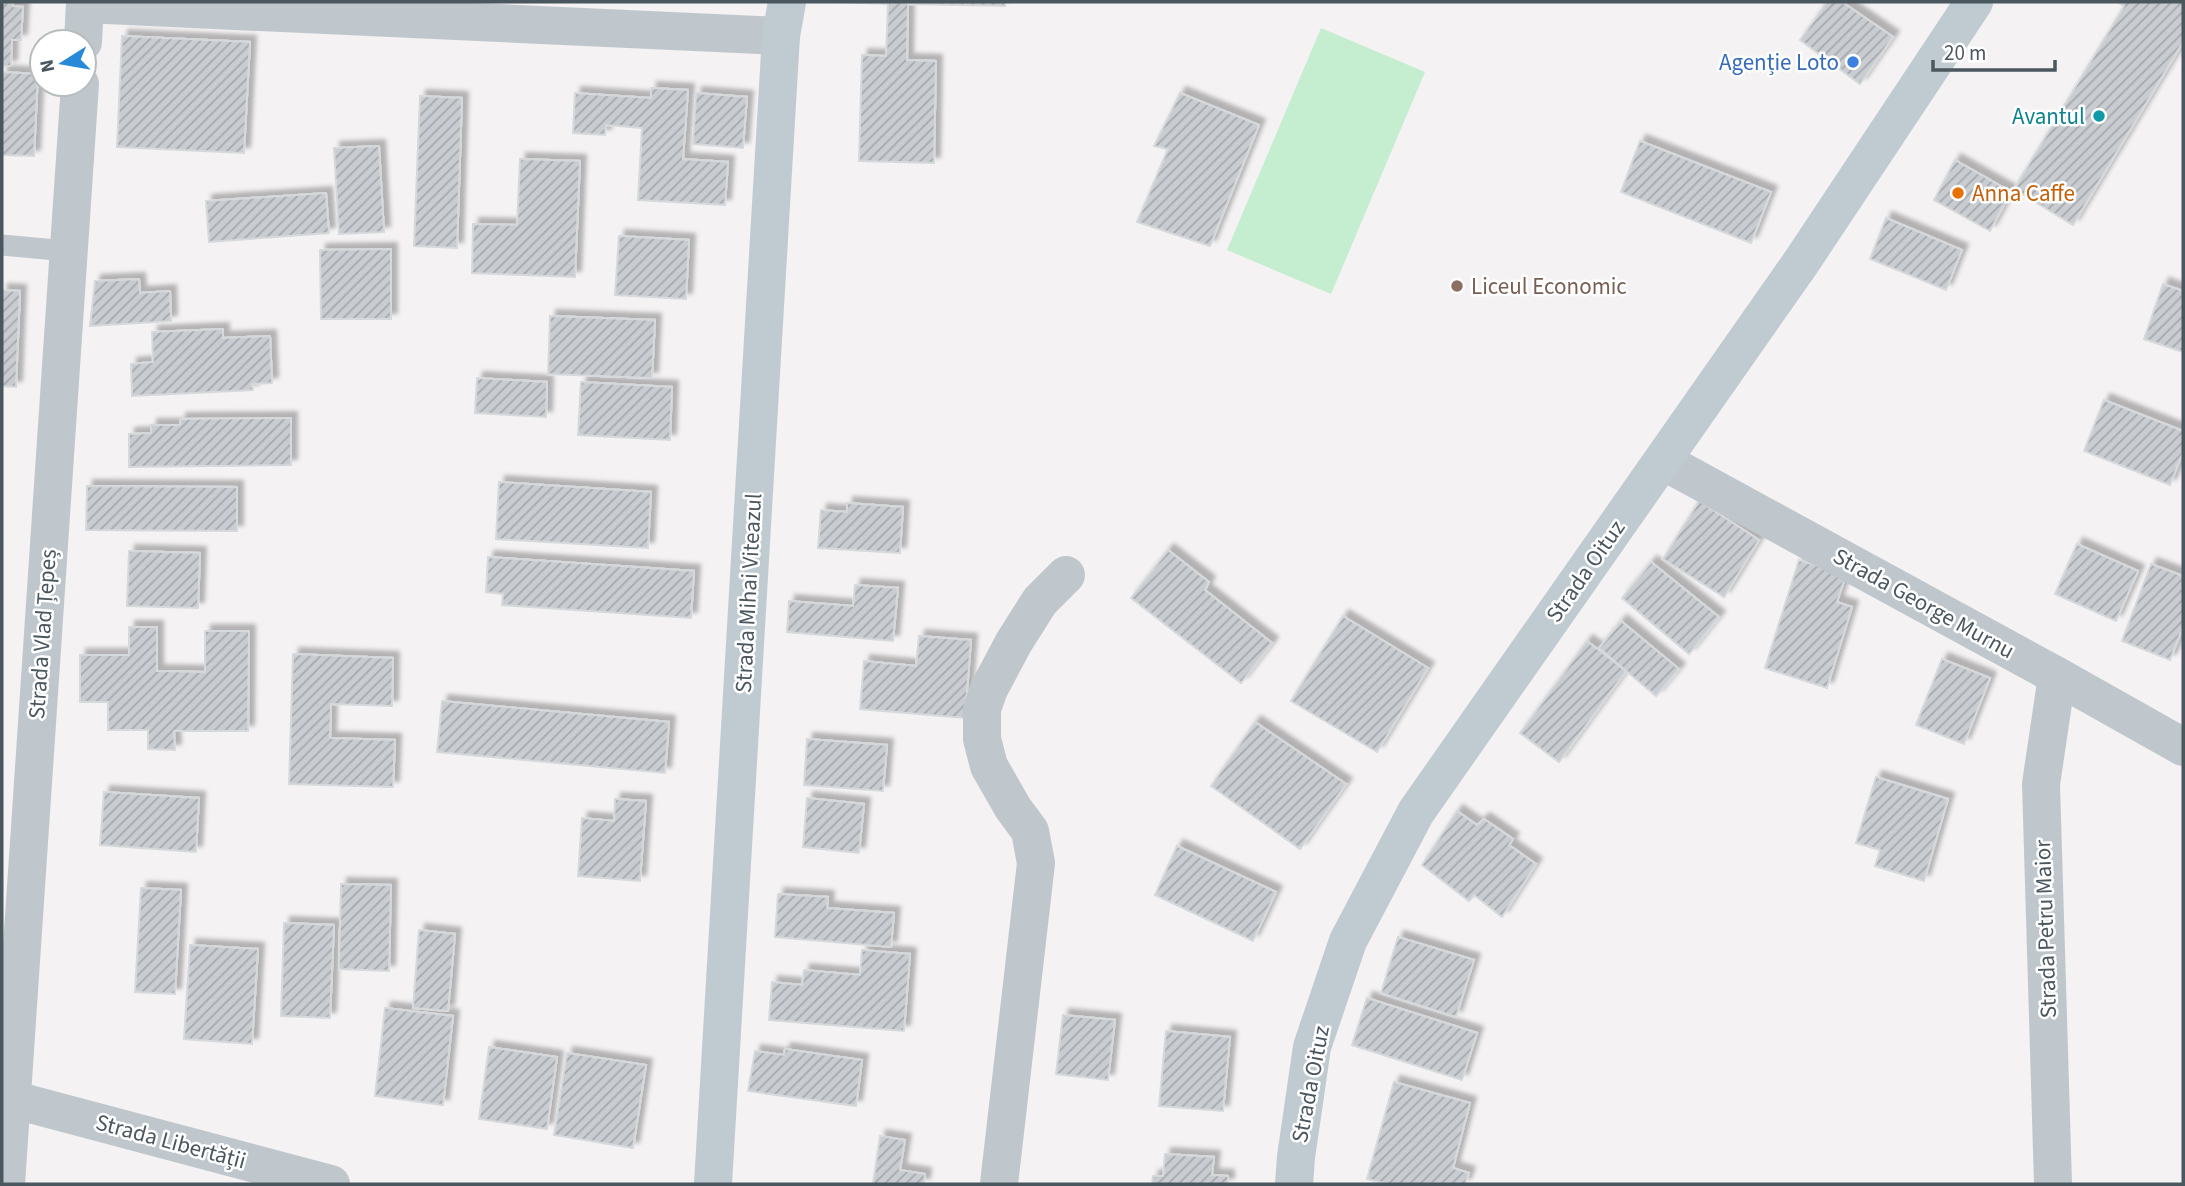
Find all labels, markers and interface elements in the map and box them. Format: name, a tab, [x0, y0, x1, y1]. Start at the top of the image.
north arrow	[28, 28, 98, 98]
scale bar	[1933, 28, 2056, 72]
text: 20 m	[1944, 38, 1986, 68]
place label: Agenție Loto	[1719, 46, 1839, 79]
marker: Agenție Loto	[1845, 54, 1861, 70]
text: N	[33, 57, 62, 75]
place label: Avantul	[2012, 100, 2085, 133]
marker: Avantul	[2091, 108, 2107, 124]
place label: Anna Caffe	[1972, 177, 2075, 210]
marker: Anna Caffe	[1950, 185, 1966, 201]
place label: Liceul Economic	[1471, 270, 1627, 303]
marker: Liceul Economic	[1449, 278, 1465, 294]
street label: Strada Mihai Viteazul	[727, 492, 770, 694]
street label: Strada Oituz	[1538, 513, 1633, 629]
street label: Strada George Murnu	[1827, 540, 2020, 667]
street label: Strada Vlad Țepeș	[20, 548, 65, 720]
street label: Strada Petru Maior	[2026, 838, 2065, 1019]
street label: Strada Oituz	[1283, 1023, 1338, 1145]
street label: Strada Libertății	[92, 1106, 250, 1177]

